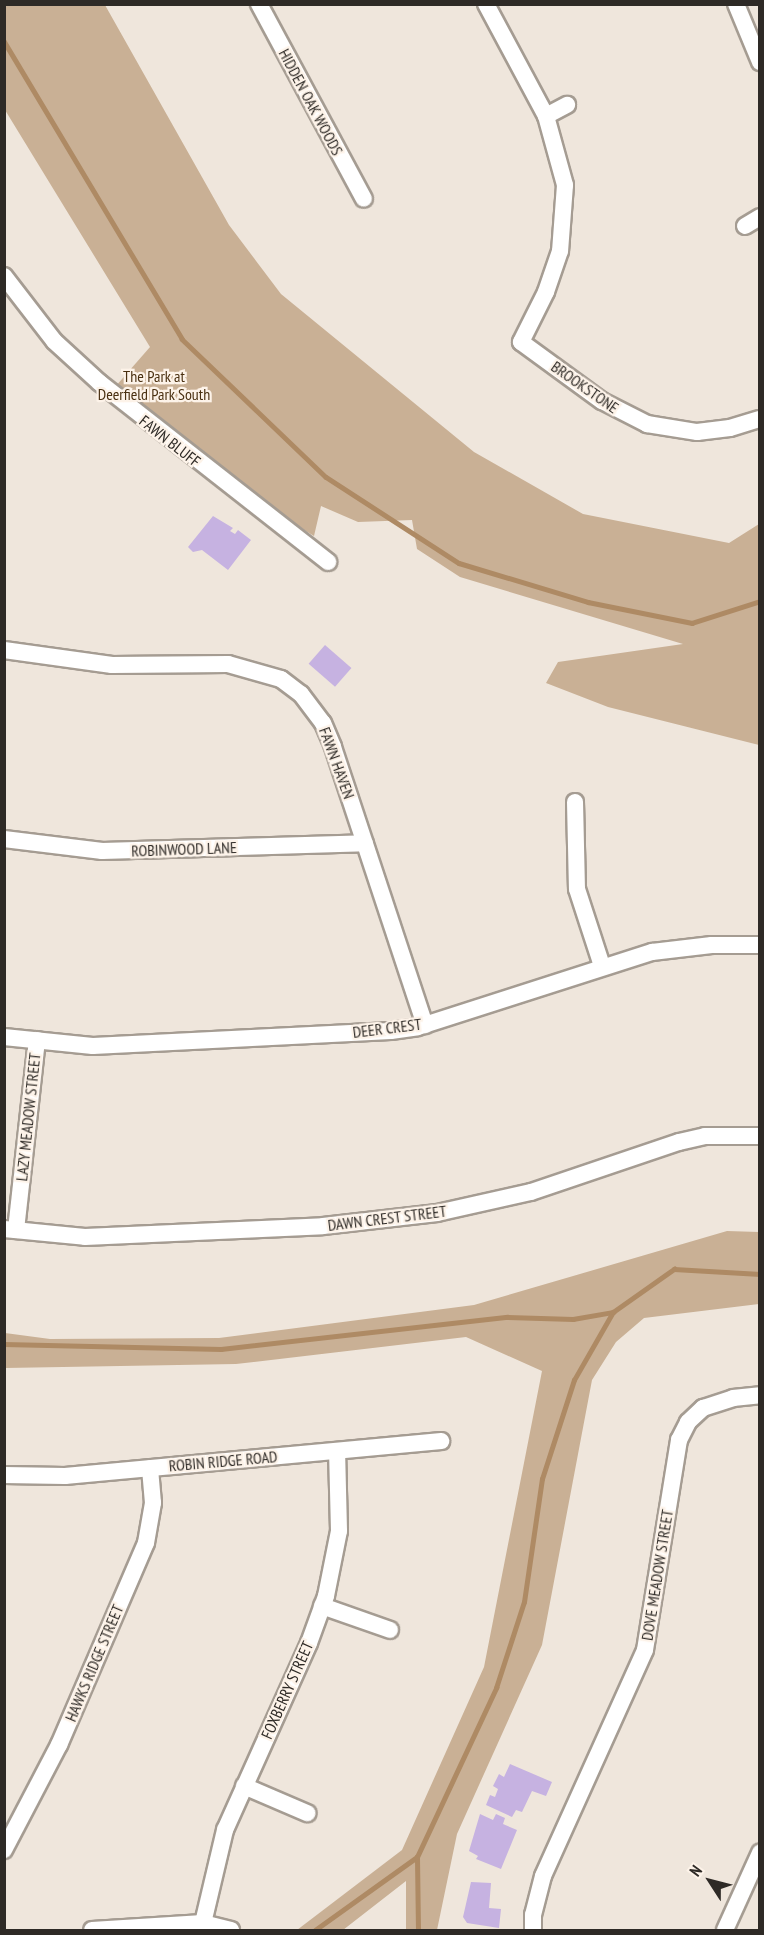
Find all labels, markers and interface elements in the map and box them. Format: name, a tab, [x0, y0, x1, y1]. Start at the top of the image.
street label: HIDDEN OAK WOODS	[275, 45, 347, 159]
street label: BROOKSTONE	[548, 357, 622, 417]
park label: The Park at Deerfield Park South	[98, 366, 210, 404]
street label: FAWN BLUFF	[136, 411, 204, 471]
street label: FAWN HAVEN	[315, 725, 359, 801]
street label: ROBINWOOD LANE	[131, 838, 237, 860]
street label: DEER CREST	[352, 1014, 422, 1042]
street label: LAZY MEADOW STREET	[12, 1052, 44, 1182]
street label: DAWN CREST STREET	[326, 1201, 448, 1235]
street label: ROBIN RIDGE ROAD	[168, 1447, 278, 1475]
street label: DOVE MEADOW STREET	[637, 1508, 677, 1642]
street label: HAWKS RIDGE STREET	[61, 1602, 127, 1724]
street label: FOXBERRY STREET	[257, 1638, 317, 1742]
north arrow	[680, 1851, 740, 1911]
text: N	[685, 1861, 706, 1880]

